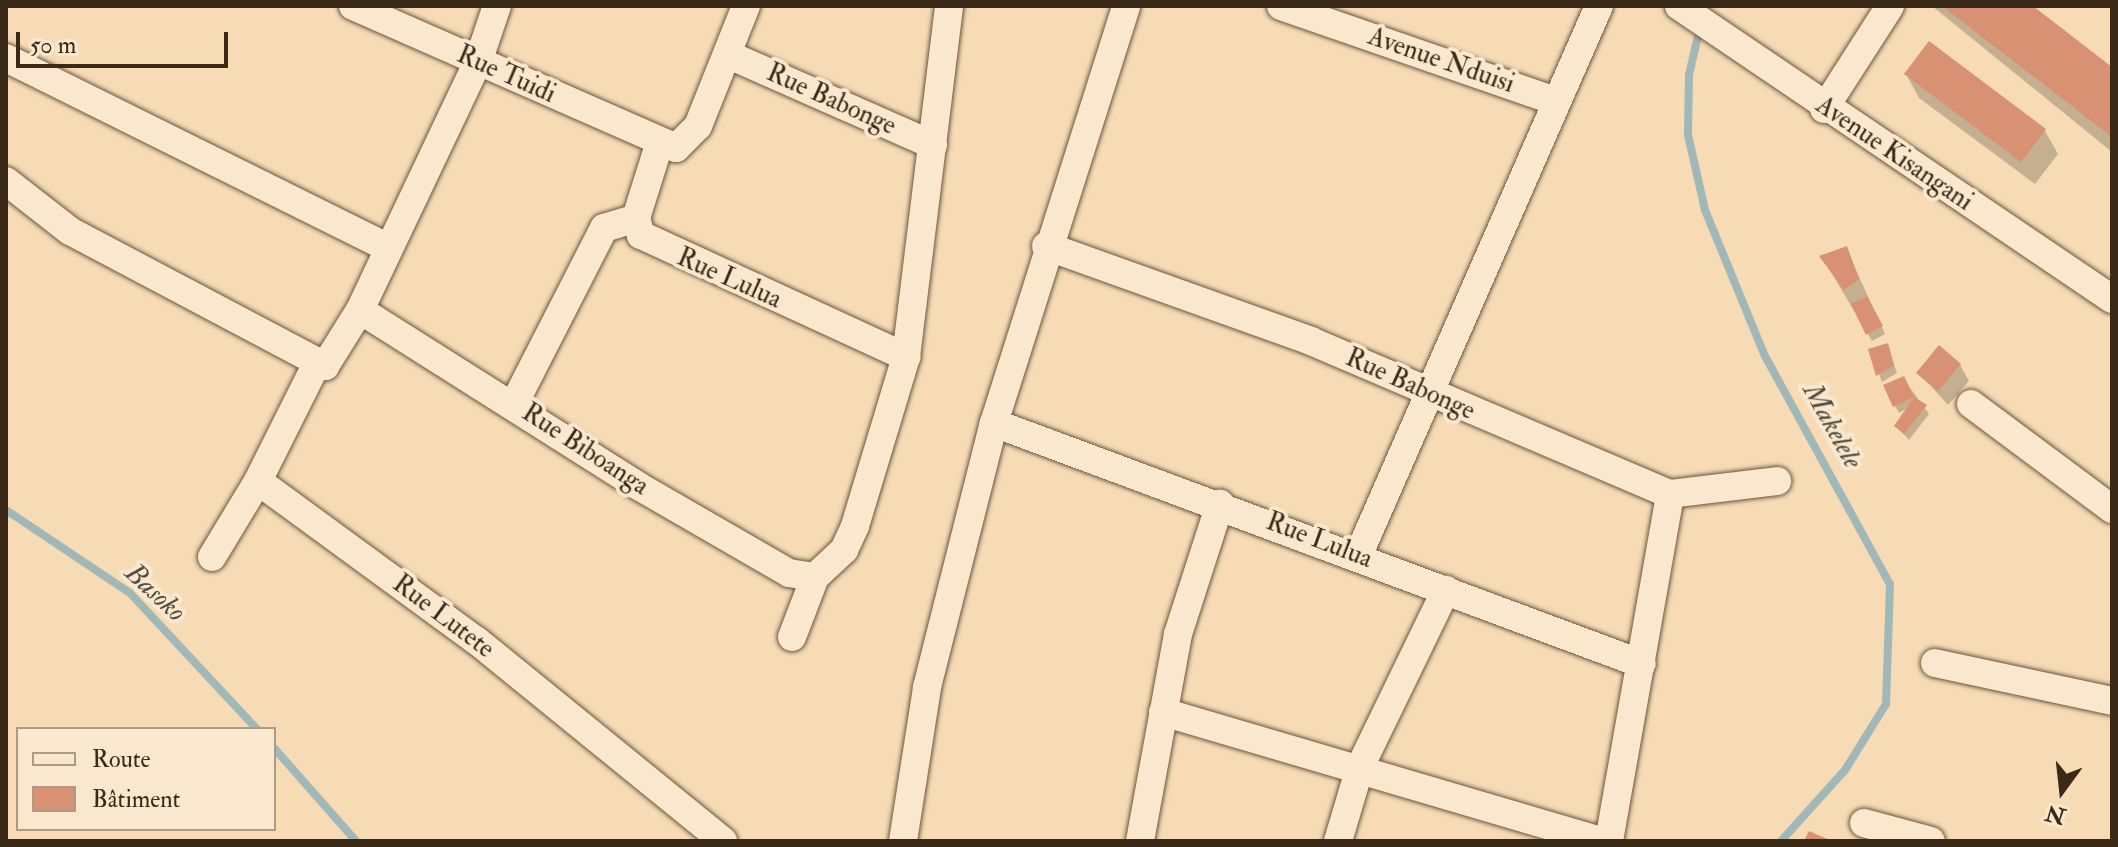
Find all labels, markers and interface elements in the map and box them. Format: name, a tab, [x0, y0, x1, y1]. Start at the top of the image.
scale bar	[20, 16, 232, 66]
street label: Avenue Nduisi	[1364, 21, 1518, 101]
text: 50 m	[30, 30, 76, 61]
street label: Rue Tuidi	[452, 39, 560, 111]
street label: Rue Babonge	[762, 58, 900, 142]
street label: Avenue Kisangani	[1810, 90, 1978, 218]
street label: Rue Lulua	[672, 242, 786, 316]
street label: Rue Babonge	[1341, 343, 1479, 427]
water label: Makelele	[1795, 377, 1869, 475]
street label: Rue Biboanga	[516, 398, 654, 502]
street label: Rue Lulua	[1262, 507, 1376, 575]
water label: Basoko	[118, 557, 192, 629]
street label: Rue Lutete	[386, 569, 500, 665]
legend	[16, 727, 276, 831]
text: Route	[92, 744, 151, 775]
north arrow	[2022, 751, 2102, 831]
text: Bâtiment	[92, 784, 180, 815]
text: N	[2043, 798, 2069, 830]

